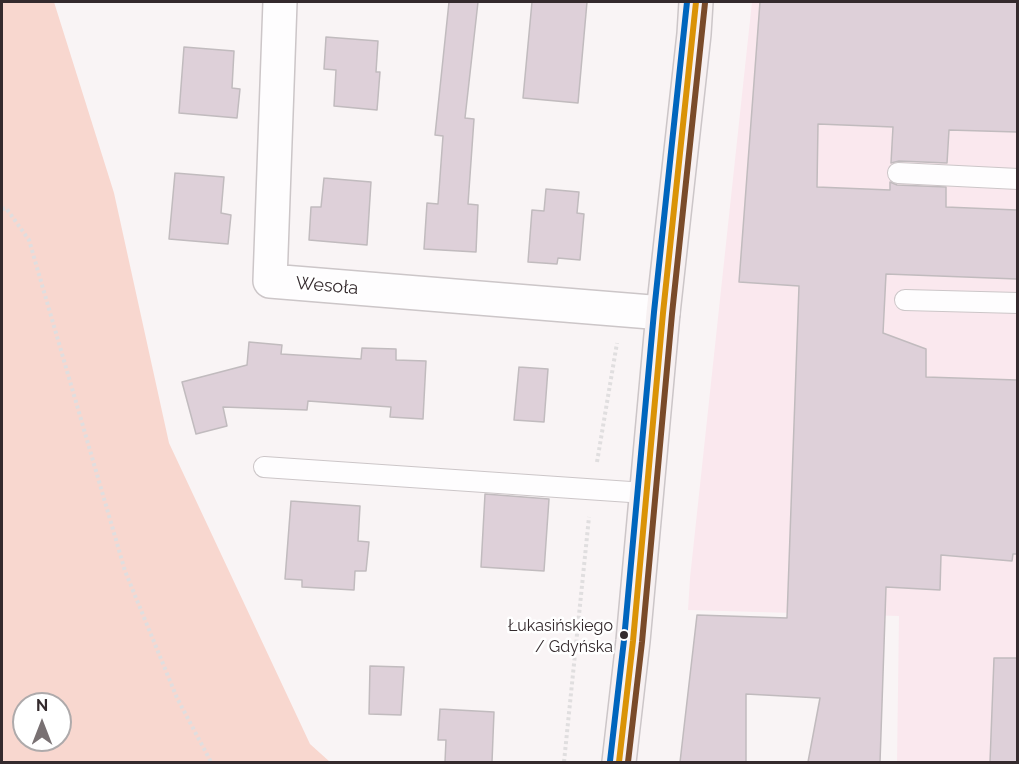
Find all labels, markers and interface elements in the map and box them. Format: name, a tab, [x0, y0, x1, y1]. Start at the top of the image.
street label: Wesoła	[295, 273, 359, 299]
place label: Łukasińskiego / Gdyńska	[508, 616, 613, 654]
marker: Łukasińskiego / Gdyńska	[618, 629, 630, 641]
north arrow	[12, 692, 72, 752]
text: N	[36, 696, 48, 715]

